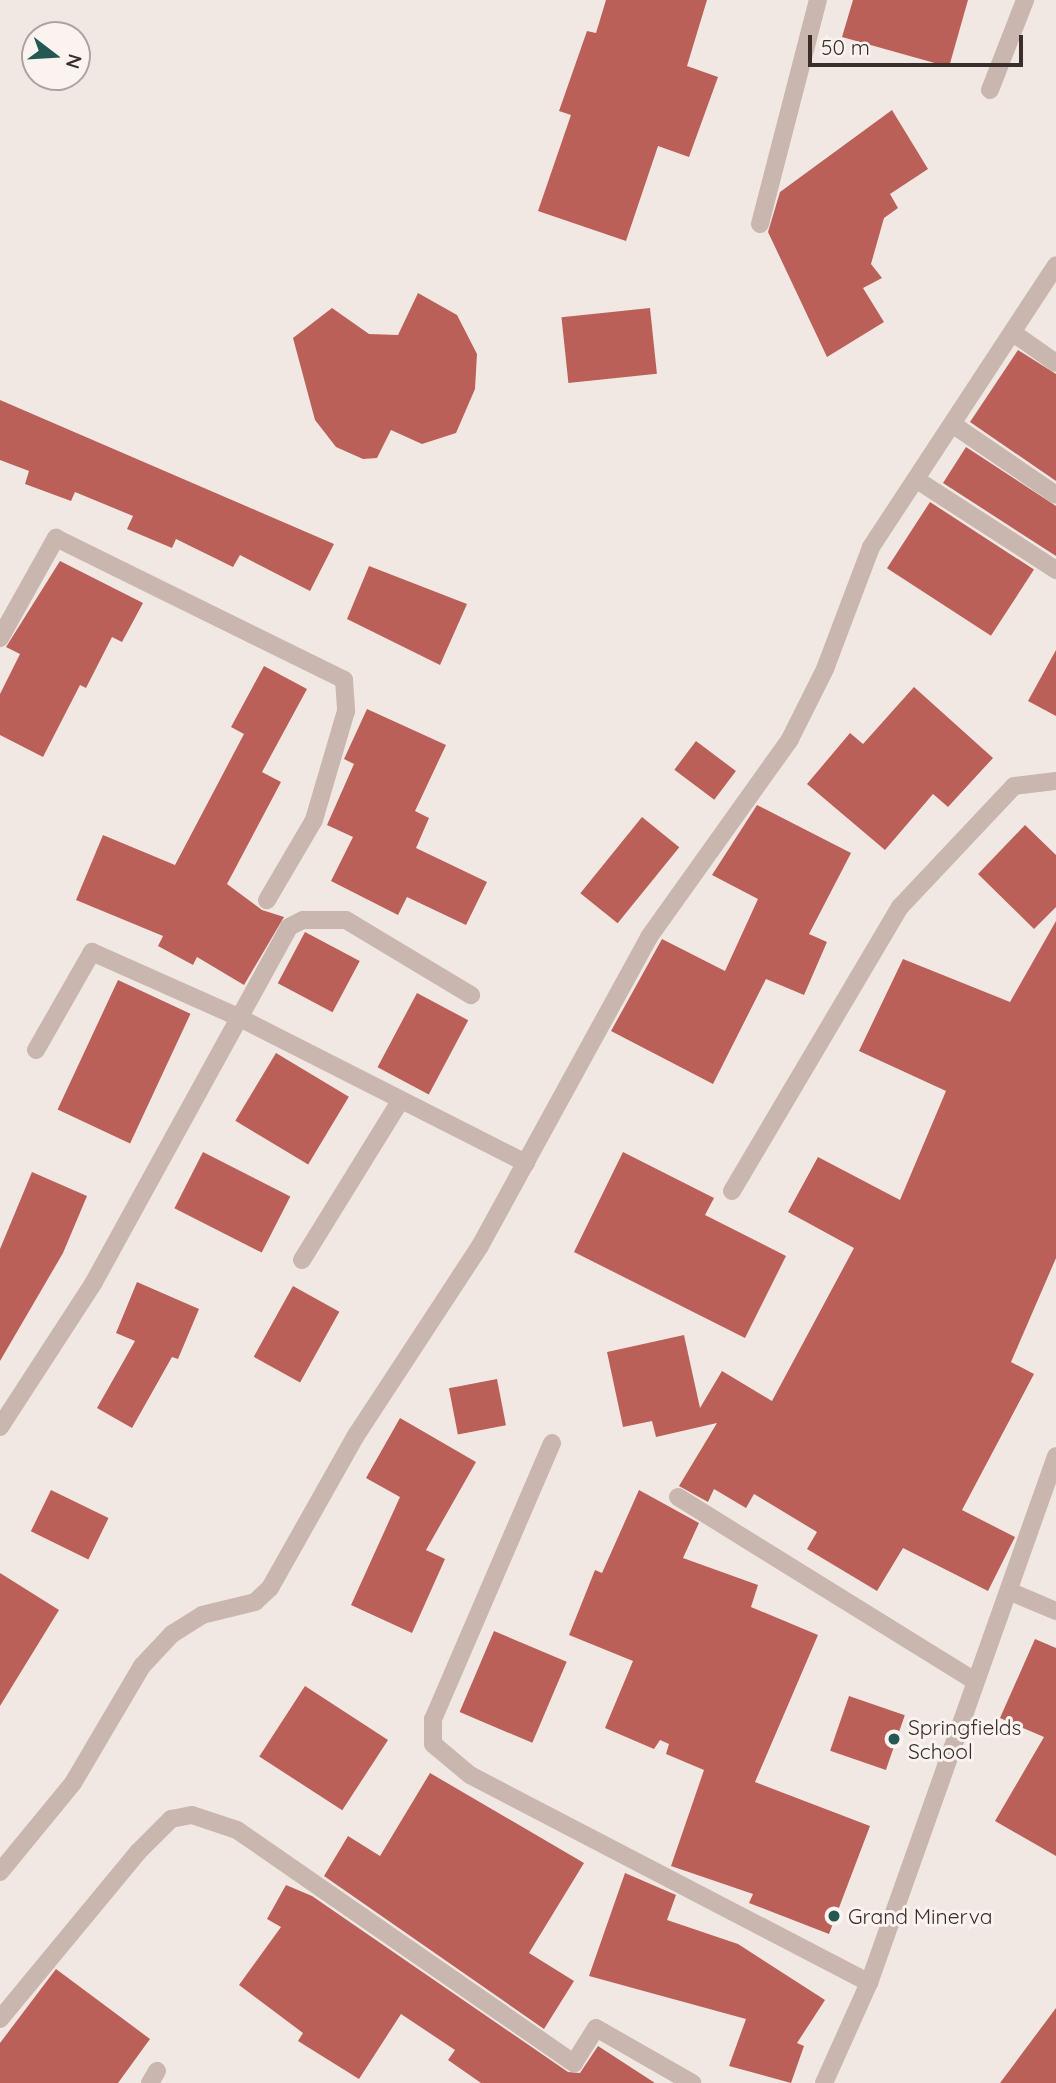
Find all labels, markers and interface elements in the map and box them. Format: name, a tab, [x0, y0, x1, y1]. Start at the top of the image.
north arrow	[21, 21, 91, 91]
scale bar	[811, 21, 1026, 65]
text: 50 m	[821, 34, 870, 60]
text: N	[61, 51, 88, 72]
place label: Springfields School	[908, 1714, 1021, 1764]
marker: Springfields School	[886, 1731, 902, 1747]
place label: Grand Minerva	[848, 1903, 993, 1929]
marker: Grand Minerva	[826, 1908, 842, 1924]

